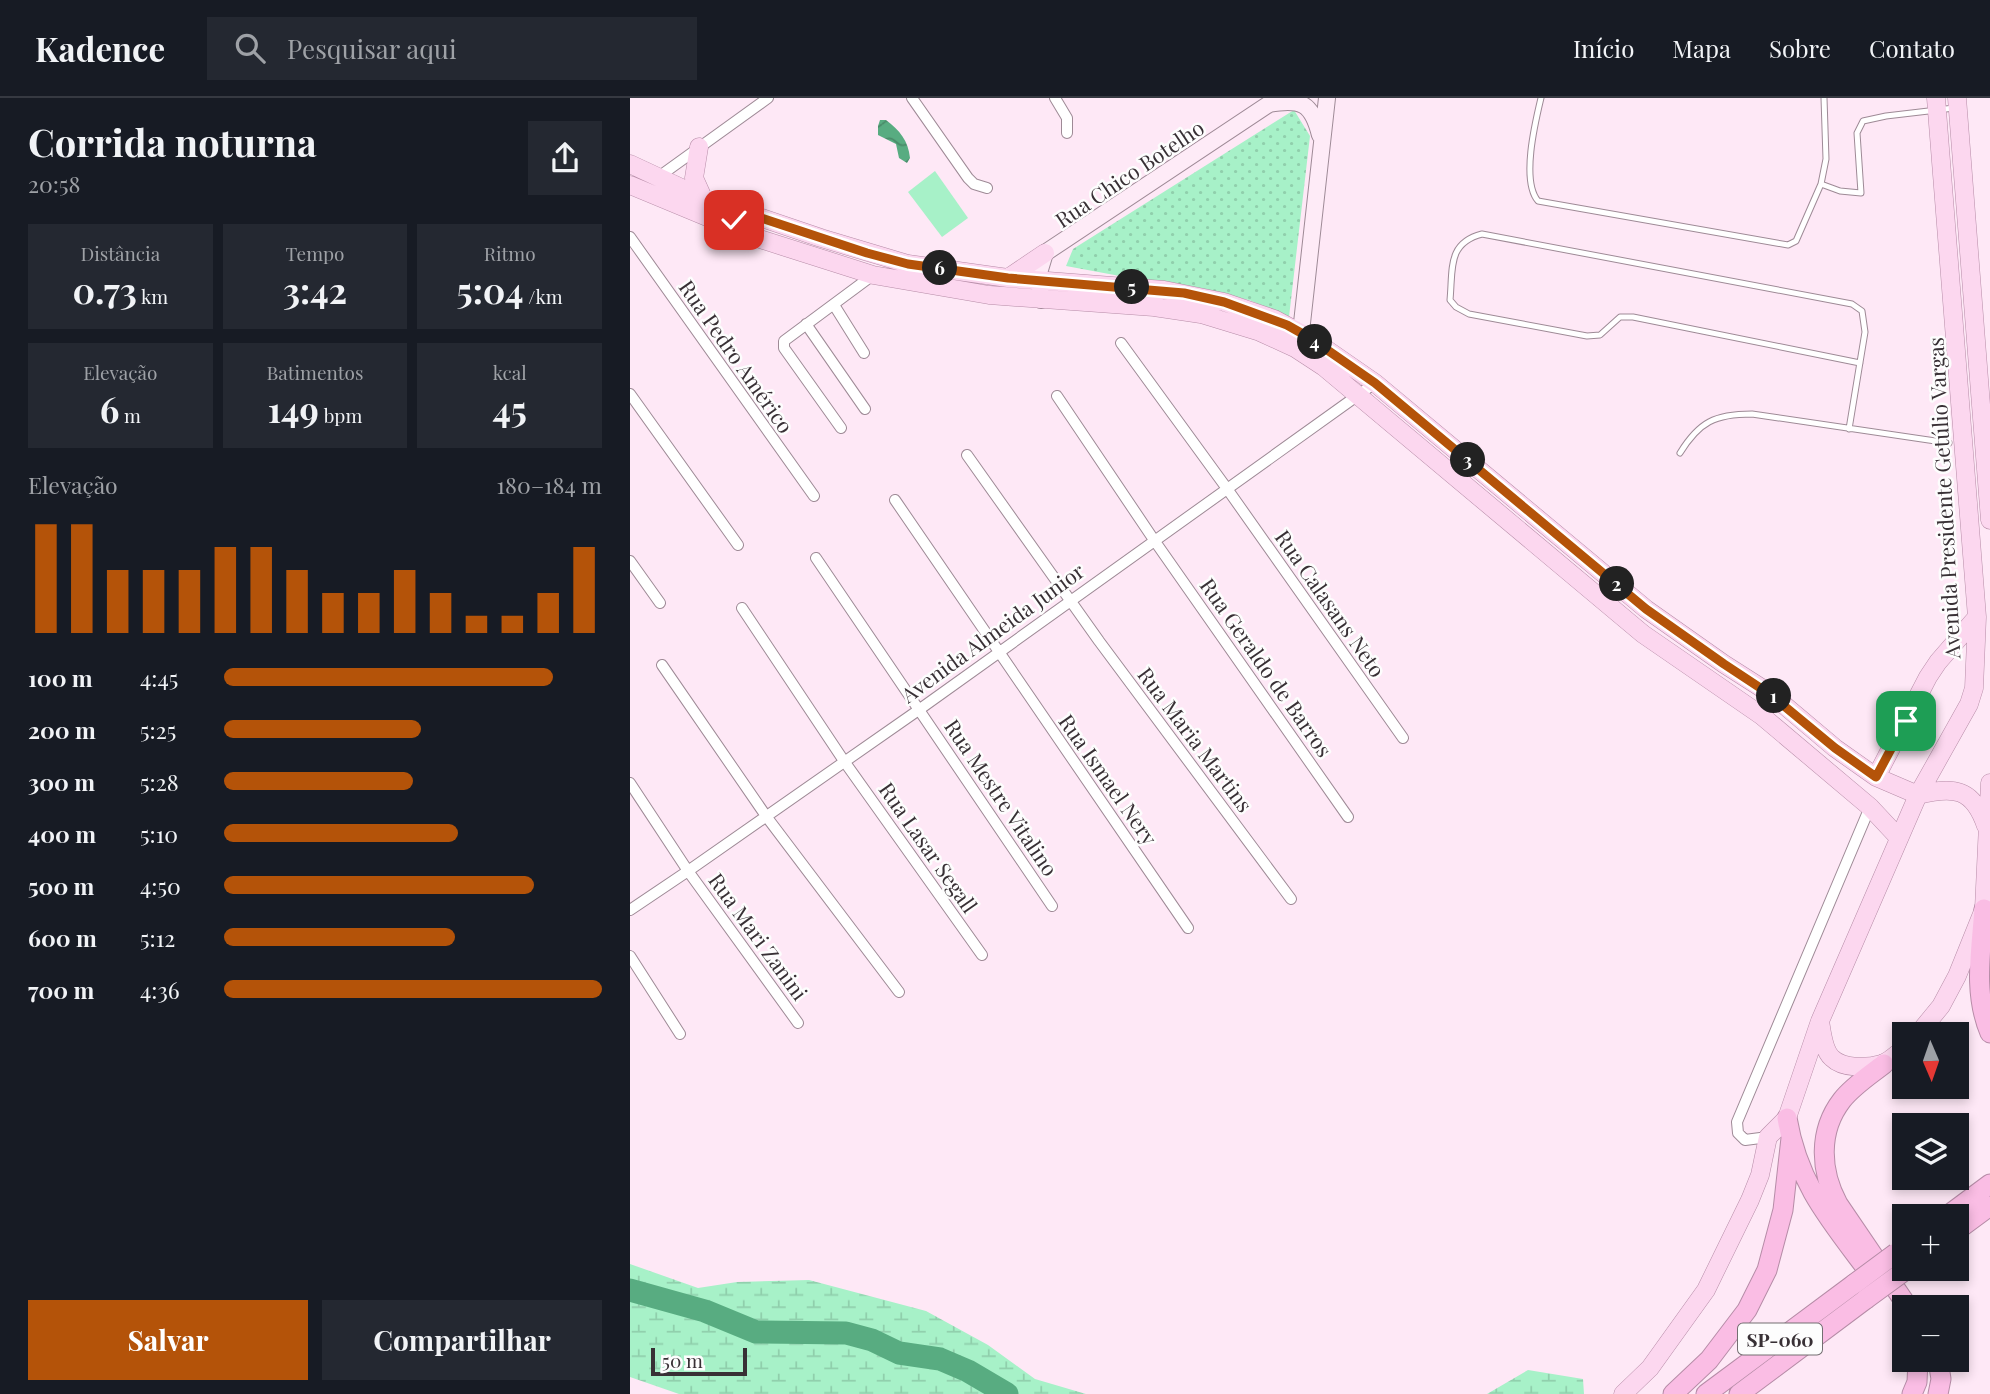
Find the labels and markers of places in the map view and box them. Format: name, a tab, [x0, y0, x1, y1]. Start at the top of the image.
pin	[704, 190, 764, 250]
pin: 6	[922, 250, 958, 286]
pin: 5	[1114, 270, 1150, 304]
pin: 4	[1298, 324, 1332, 360]
pin: 3	[1450, 442, 1486, 478]
pin: 2	[1600, 566, 1634, 602]
pin: 1	[1756, 678, 1792, 714]
pin	[1876, 691, 1936, 751]

